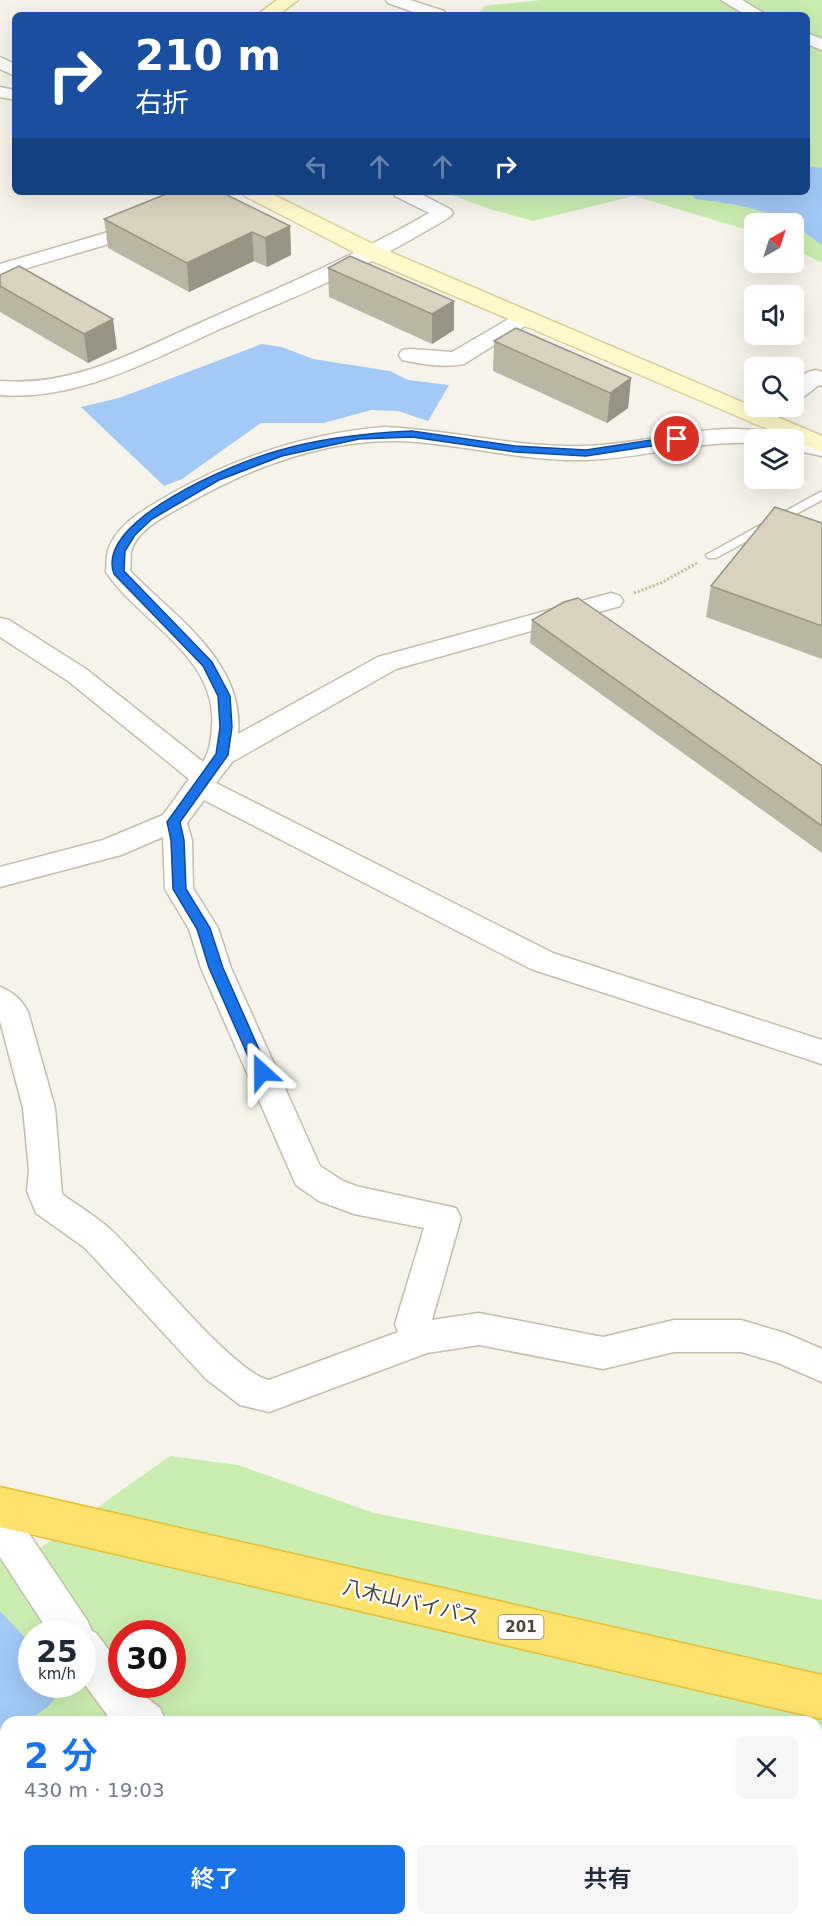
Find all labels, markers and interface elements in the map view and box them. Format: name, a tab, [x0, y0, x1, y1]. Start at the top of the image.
text: 210 m	[135, 31, 281, 80]
icon: right	[36, 36, 114, 114]
text: 右折	[135, 87, 189, 118]
icon: left	[300, 150, 333, 183]
icon: ahead	[363, 150, 396, 183]
icon: ahead	[426, 150, 459, 183]
icon: right	[489, 150, 522, 183]
north arrow	[744, 213, 804, 273]
map controls	[744, 213, 804, 489]
button: sound	[744, 285, 804, 345]
button: search	[744, 357, 804, 417]
pin	[651, 413, 702, 464]
icon: arrive	[660, 422, 693, 455]
button: layers	[744, 429, 804, 489]
position arrow	[230, 1040, 294, 1104]
street label: 八木山バイパス	[340, 1575, 482, 1629]
road number: 201	[498, 1615, 544, 1639]
speed limit sign: 30	[108, 1620, 186, 1698]
text: 25	[36, 1634, 78, 1669]
text: km/h	[38, 1665, 76, 1683]
text: 2 分	[24, 1735, 98, 1776]
button: close	[735, 1736, 798, 1799]
text: 430 m · 19:03	[24, 1778, 165, 1802]
button: 終了	[24, 1845, 405, 1914]
button: 共有	[417, 1845, 798, 1914]

